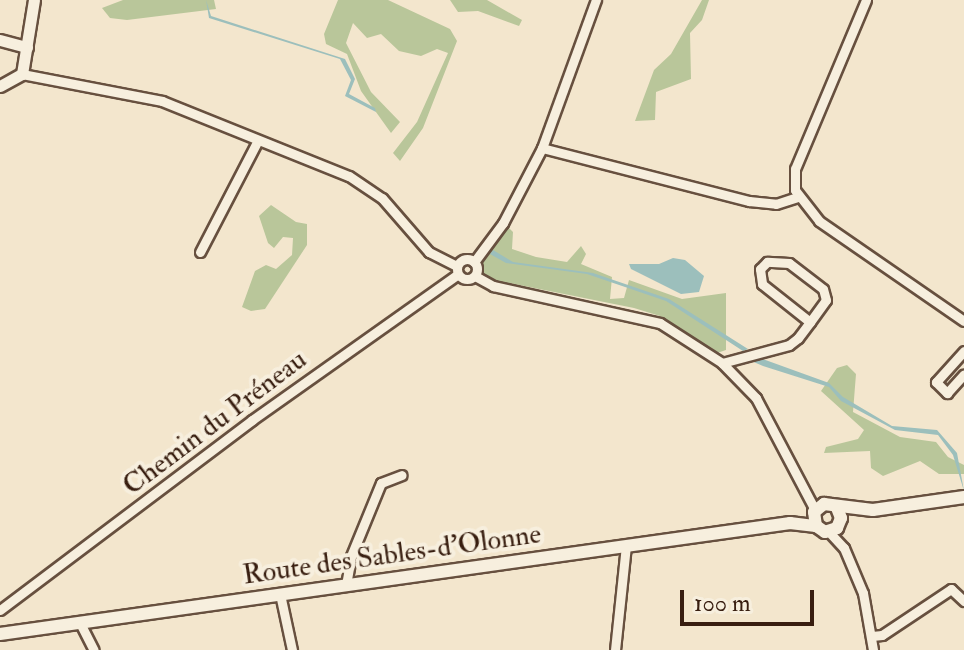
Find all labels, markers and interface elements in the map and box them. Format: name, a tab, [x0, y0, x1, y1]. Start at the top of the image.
street label: Chemin du Préneau	[117, 343, 313, 503]
street label: Route des Sables-d'Olonne	[241, 517, 543, 593]
scale bar	[684, 574, 818, 624]
text: 100 m	[694, 588, 751, 619]

